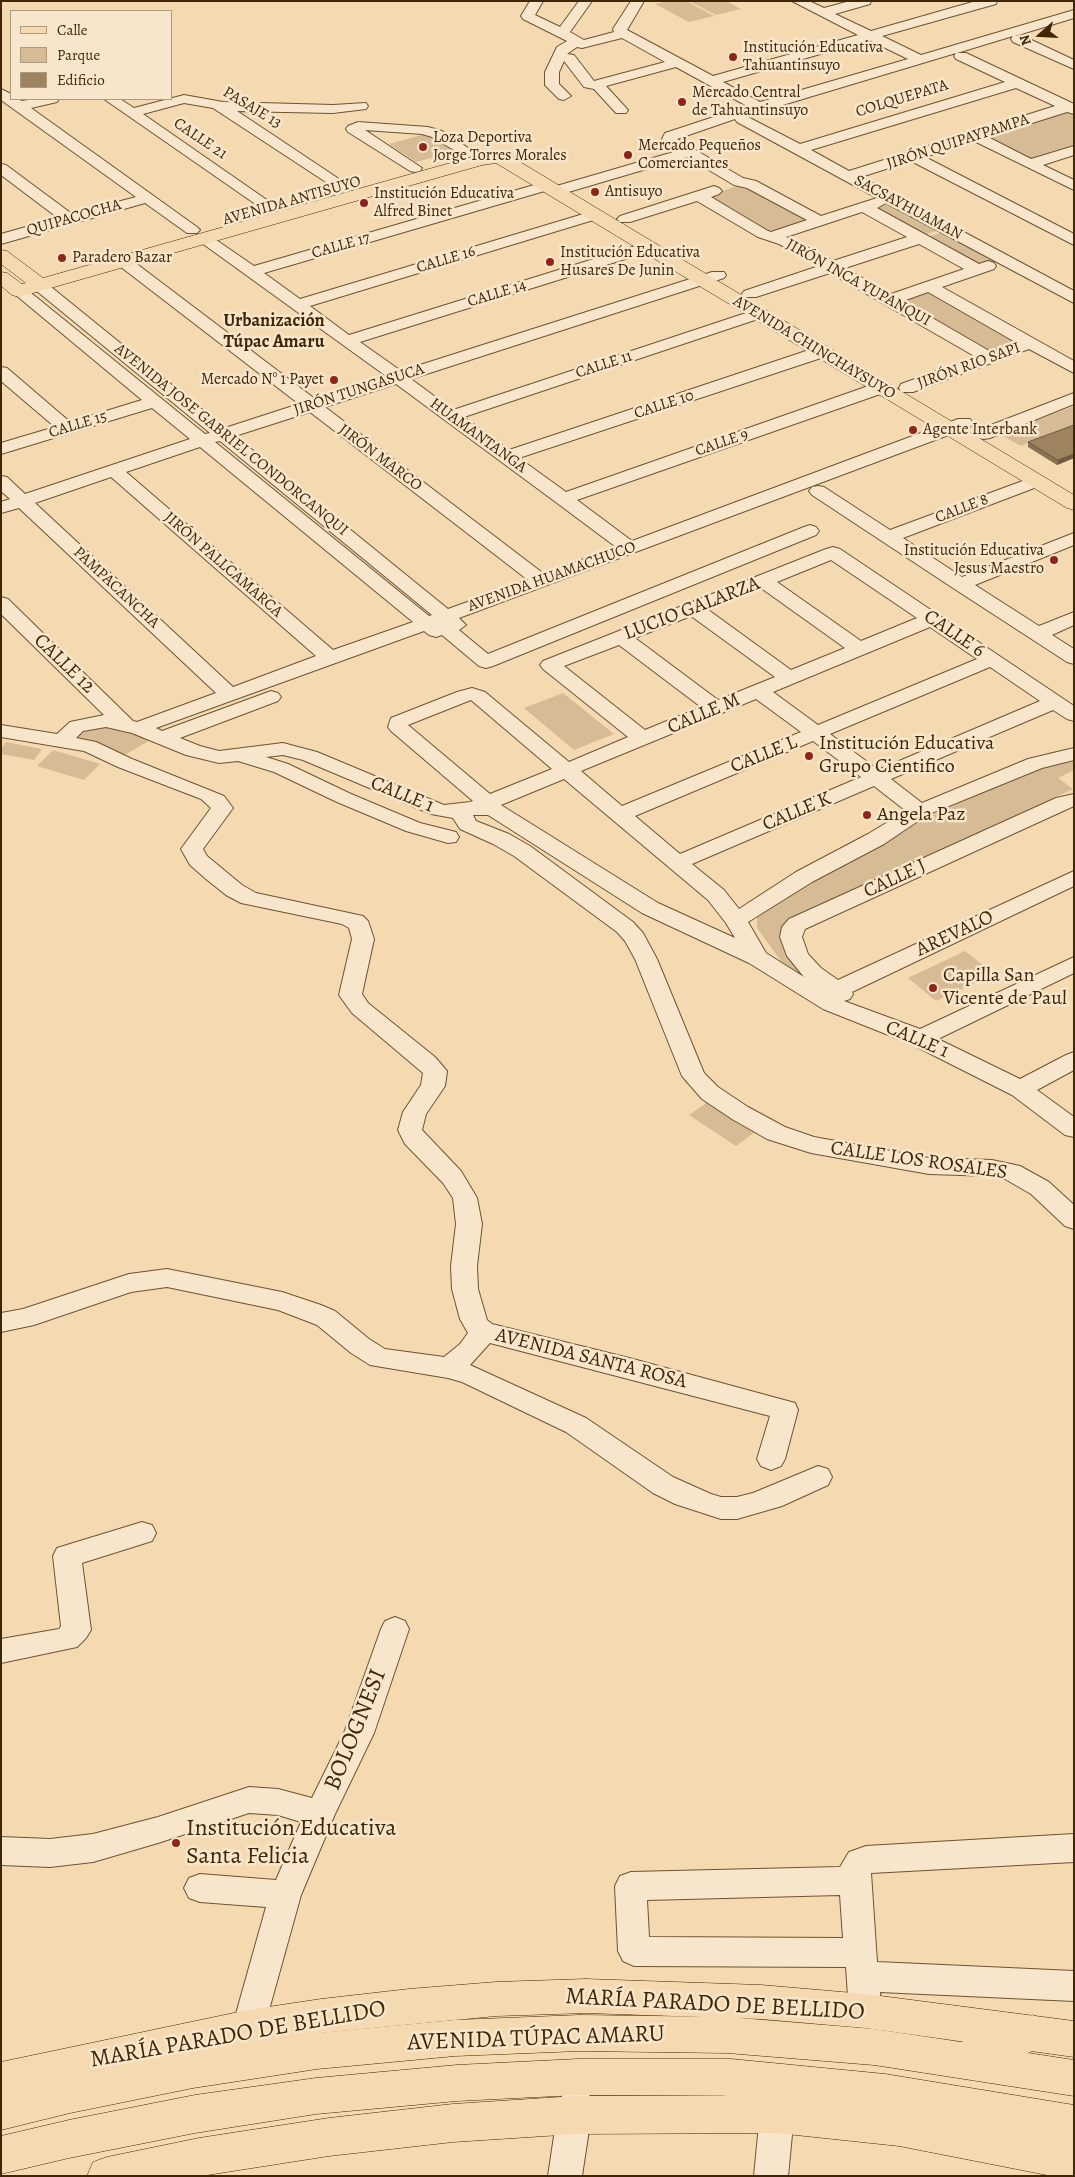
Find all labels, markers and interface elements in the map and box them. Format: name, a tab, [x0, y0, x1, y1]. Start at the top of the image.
legend	[10, 10, 172, 100]
north arrow	[1015, 10, 1065, 60]
text: Calle	[57, 20, 87, 40]
text: N	[1015, 32, 1036, 48]
place label: Institución Educativa Tahuantinsuyo	[743, 38, 883, 76]
text: Parque	[57, 45, 100, 65]
marker: Institución Educativa Tahuantinsuyo	[727, 51, 739, 63]
text: Edificio	[57, 70, 105, 90]
street label: COLQUEPATA	[854, 76, 950, 122]
street label: PASAJE 13	[219, 83, 285, 133]
place label: Mercado Central de Tahuantinsuyo	[692, 83, 808, 121]
marker: Mercado Central de Tahuantinsuyo	[676, 96, 688, 108]
street label: JIRÓN QUIPAYPAMPA	[884, 110, 1032, 174]
street label: CALLE 21	[169, 114, 231, 164]
place label: Loza Deportiva Jorge Torres Morales	[433, 128, 567, 166]
place label: Mercado Pequeños Comerciantes	[638, 136, 761, 174]
marker: Loza Deportiva Jorge Torres Morales	[417, 141, 429, 153]
marker: Mercado Pequeños Comerciantes	[622, 149, 634, 161]
street label: SACSAYHUAMAN	[851, 171, 965, 245]
street label: AVENIDA ANTISUYO	[221, 172, 363, 230]
place label: Antisuyo	[605, 182, 663, 202]
place label: Institución Educativa Alfred Binet	[374, 184, 514, 222]
marker: Antisuyo	[589, 186, 601, 198]
street label: QUIPACOCHA	[24, 195, 124, 241]
marker: Institución Educativa Alfred Binet	[358, 197, 370, 209]
street label: CALLE 17	[310, 229, 372, 263]
street label: JIRÓN INCA YUPANQUI	[782, 235, 934, 331]
street label: CALLE 16	[414, 242, 478, 278]
place label: Institución Educativa Husares De Junin	[560, 243, 700, 281]
place label: Paradero Bazar	[72, 248, 172, 268]
marker: Paradero Bazar	[56, 252, 68, 264]
marker: Institución Educativa Husares De Junin	[544, 256, 556, 268]
street label: CALLE 14	[465, 276, 529, 312]
street label: AVENIDA CHINCHAYSUYO	[729, 292, 899, 404]
district label: Urbanización Túpac Amaru	[223, 311, 325, 354]
street label: JIRÓN RIO SAPI	[915, 338, 1023, 394]
street label: AVENIDA JOSE GABRIEL CONDORCANQUI	[110, 340, 352, 540]
street label: CALLE 11	[573, 347, 635, 383]
street label: JIRÓN TUNGASUCA	[291, 360, 427, 420]
place label: Mercado N° 1 Payet	[201, 370, 324, 390]
marker: Mercado N° 1 Payet	[328, 374, 340, 386]
street label: CALLE 10	[632, 386, 696, 424]
street label: HUAMANTANGA	[426, 394, 530, 478]
street label: CALLE 15	[47, 407, 109, 443]
street label: JIRÓN MARCO	[334, 420, 426, 496]
place label: Agente Interbank	[923, 420, 1037, 440]
marker: Agente Interbank	[907, 424, 919, 436]
street label: CALLE 9	[693, 425, 751, 461]
street label: CALLE 8	[933, 490, 991, 528]
street label: JIRÓN PALLCAMARCA	[160, 508, 286, 622]
street label: AVENIDA HUAMACHUCO	[465, 538, 639, 616]
place label: Institución Educativa Jesus Maestro	[904, 541, 1044, 579]
street label: PAMPACANCHA	[69, 543, 163, 633]
marker: Institución Educativa Jesus Maestro	[1048, 554, 1060, 566]
street label: LUCIO GALARZA	[621, 572, 763, 646]
street label: CALLE 6	[919, 605, 989, 663]
street label: CALLE 12	[28, 629, 100, 699]
street label: CALLE M	[664, 688, 744, 740]
street label: CALLE L	[727, 731, 801, 779]
place label: Institución Educativa Grupo Cientifico	[819, 732, 994, 779]
marker: Institución Educativa Grupo Cientifico	[803, 750, 815, 762]
street label: CALLE 1	[367, 771, 437, 819]
street label: CALLE K	[759, 787, 835, 837]
place label: Angela Paz	[877, 803, 966, 827]
marker: Angela Paz	[861, 809, 873, 821]
street label: CALLE J	[860, 854, 930, 904]
street label: AREVALO	[912, 906, 998, 962]
place label: Capilla San Vicente de Paul	[943, 964, 1067, 1011]
marker: Capilla San Vicente de Paul	[927, 982, 939, 994]
street label: CALLE 1	[882, 1016, 952, 1064]
street label: CALLE LOS ROSALES	[829, 1137, 1009, 1185]
street label: AVENIDA SANTA ROSA	[493, 1324, 689, 1394]
street label: BOLOGNESI	[319, 1665, 393, 1795]
place label: Institución Educativa Santa Felicia	[186, 1815, 396, 1871]
marker: Institución Educativa Santa Felicia	[170, 1837, 182, 1849]
street label: MARÍA PARADO DE BELLIDO	[565, 1983, 865, 2027]
street label: MARÍA PARADO DE BELLIDO	[88, 1995, 388, 2075]
street label: AVENIDA TÚPAC AMARU	[407, 2020, 665, 2058]

